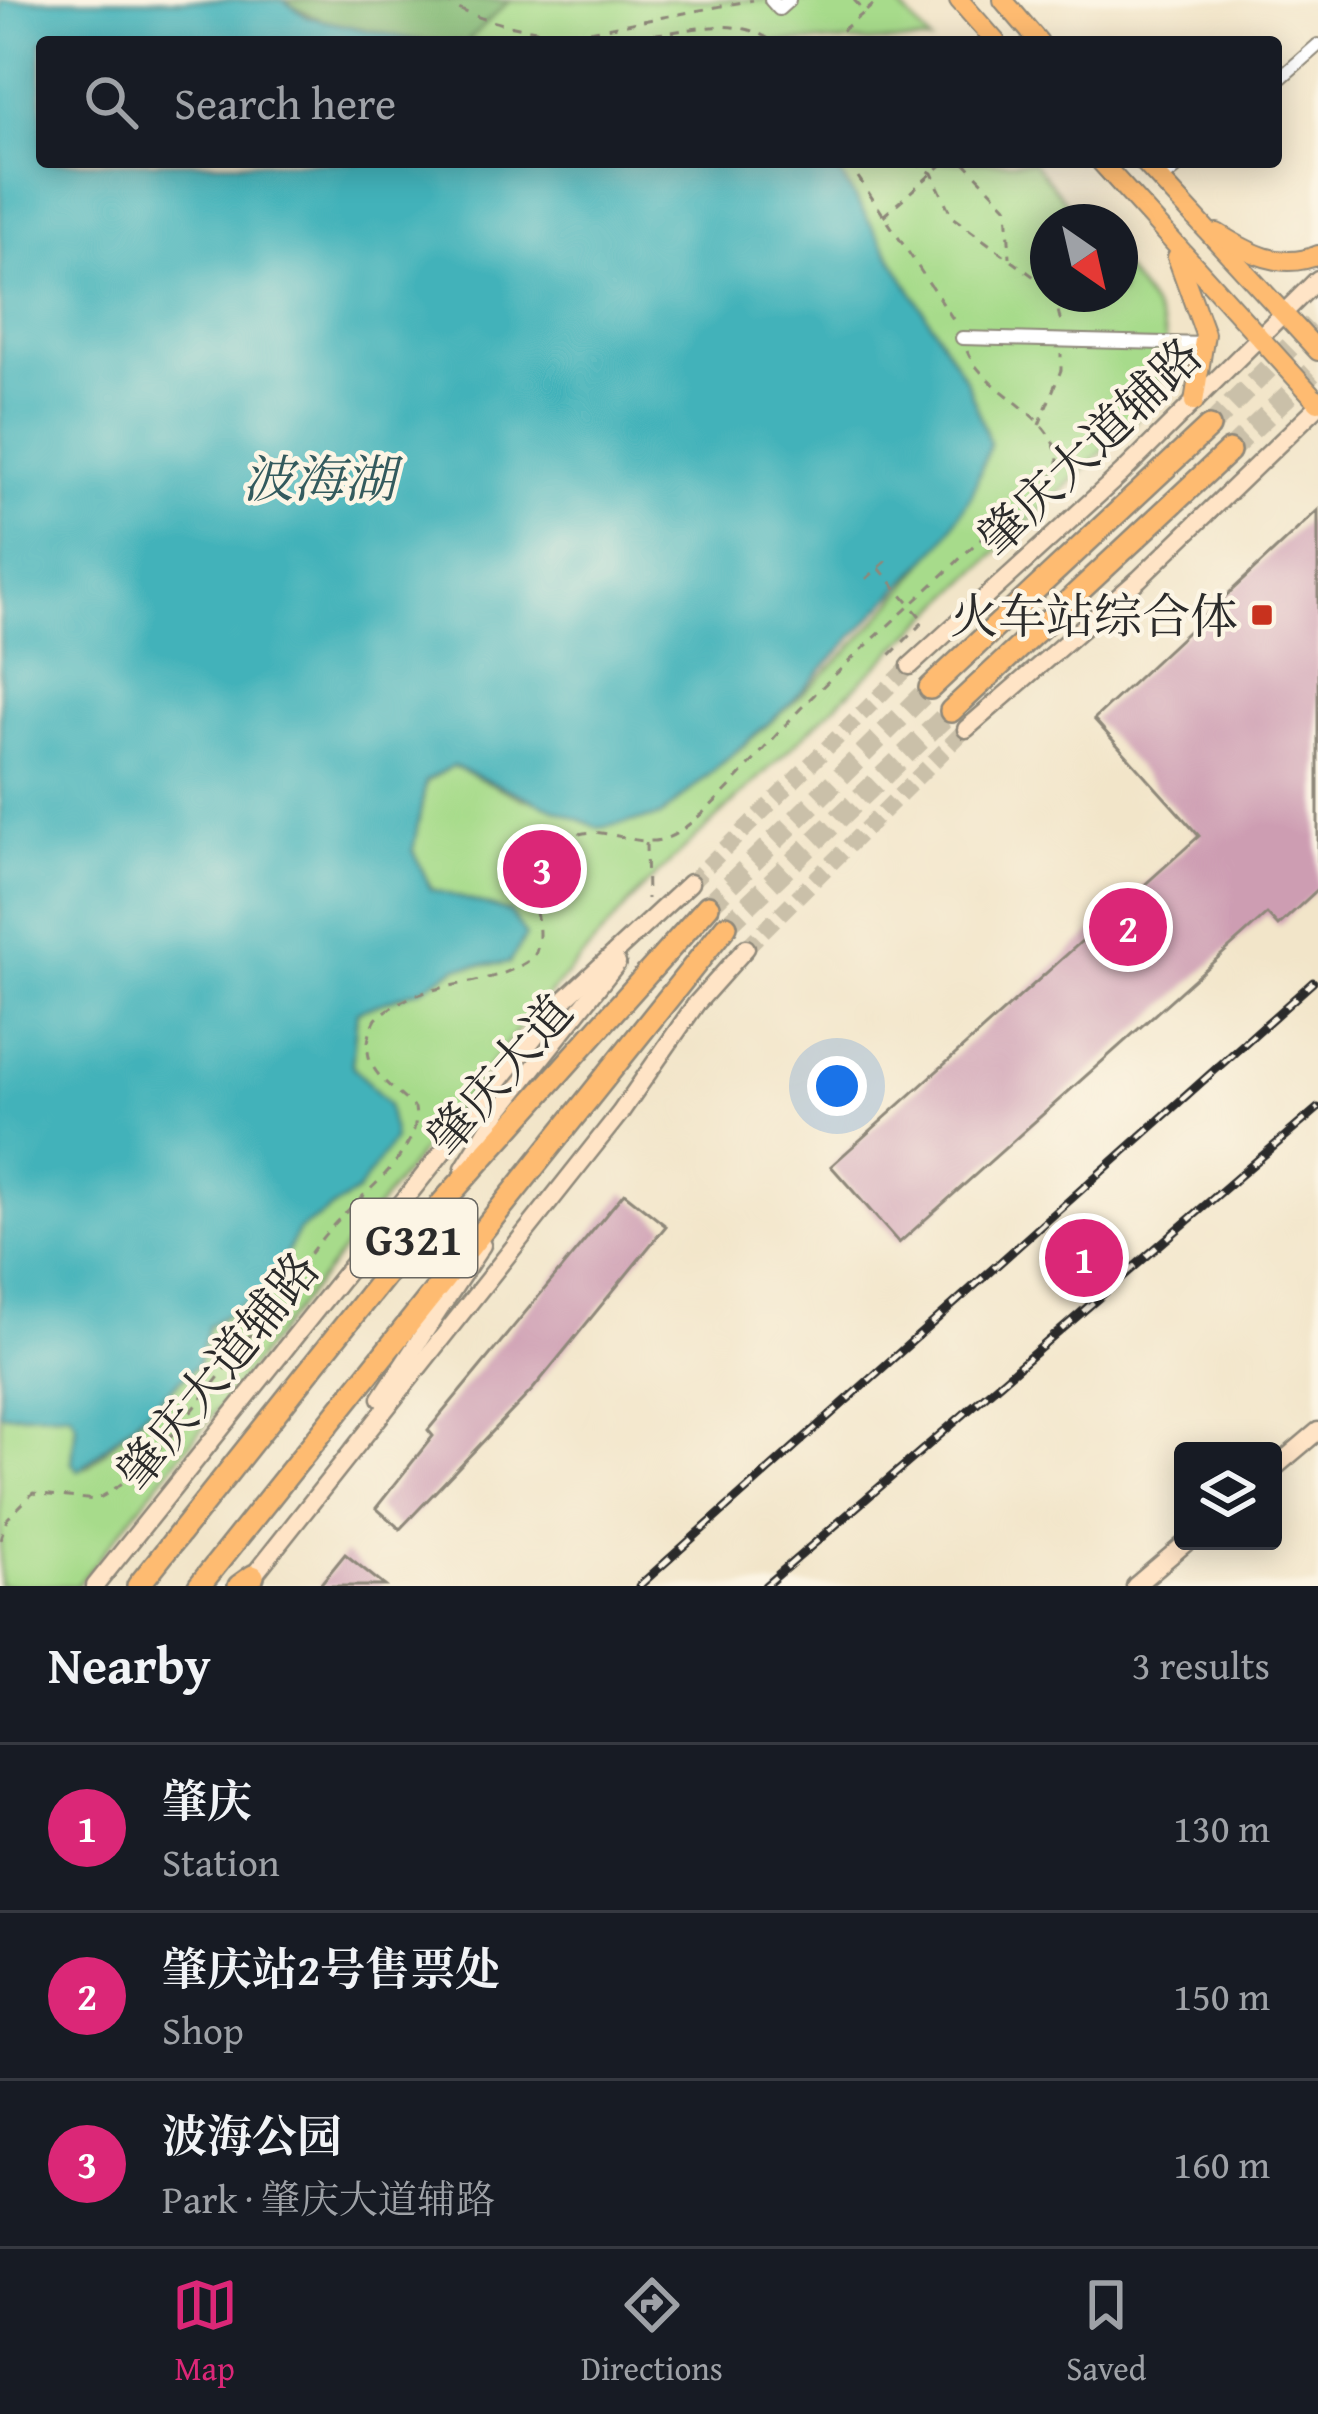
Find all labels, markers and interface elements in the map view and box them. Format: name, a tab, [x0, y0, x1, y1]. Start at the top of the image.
search box	[36, 36, 1282, 168]
icon: search	[78, 69, 144, 135]
text: Search here	[174, 70, 396, 135]
north arrow	[1030, 204, 1138, 312]
street label: 肇庆大道辅路	[961, 320, 1217, 572]
water label: 波海湖	[242, 441, 403, 516]
place label: 火车站综合体	[950, 580, 1238, 651]
marker: 火车站综合体	[1249, 602, 1275, 628]
pin: 3	[503, 824, 581, 914]
pin: 2	[1089, 882, 1167, 972]
street label: 肇庆大道	[409, 978, 589, 1170]
your location	[807, 1056, 867, 1116]
road number: G321	[351, 1199, 477, 1277]
pin: 1	[1045, 1213, 1123, 1303]
street label: 肇庆大道辅路	[99, 1236, 335, 1504]
map controls	[1174, 1442, 1282, 1550]
button: layers	[1174, 1442, 1282, 1550]
text: Nearby	[48, 1627, 211, 1702]
text: 3 results	[1132, 1636, 1270, 1693]
text: 肇庆	[162, 1768, 252, 1833]
text: 1	[77, 1799, 97, 1856]
text: 130 m	[1173, 1799, 1270, 1856]
text: Station	[162, 1833, 280, 1890]
text: 肇庆站2号售票处	[162, 1936, 500, 2001]
text: 2	[77, 1967, 97, 2024]
text: 150 m	[1173, 1967, 1270, 2024]
text: Shop	[162, 2001, 244, 2058]
text: 波海公园	[162, 2103, 342, 2168]
text: 3	[77, 2135, 97, 2192]
text: 160 m	[1173, 2135, 1270, 2192]
text: Park · 肇庆大道辅路	[162, 2170, 495, 2227]
tab: Map	[172, 2272, 238, 2392]
tab: Directions	[581, 2272, 723, 2392]
tab: Saved	[1066, 2272, 1146, 2392]

